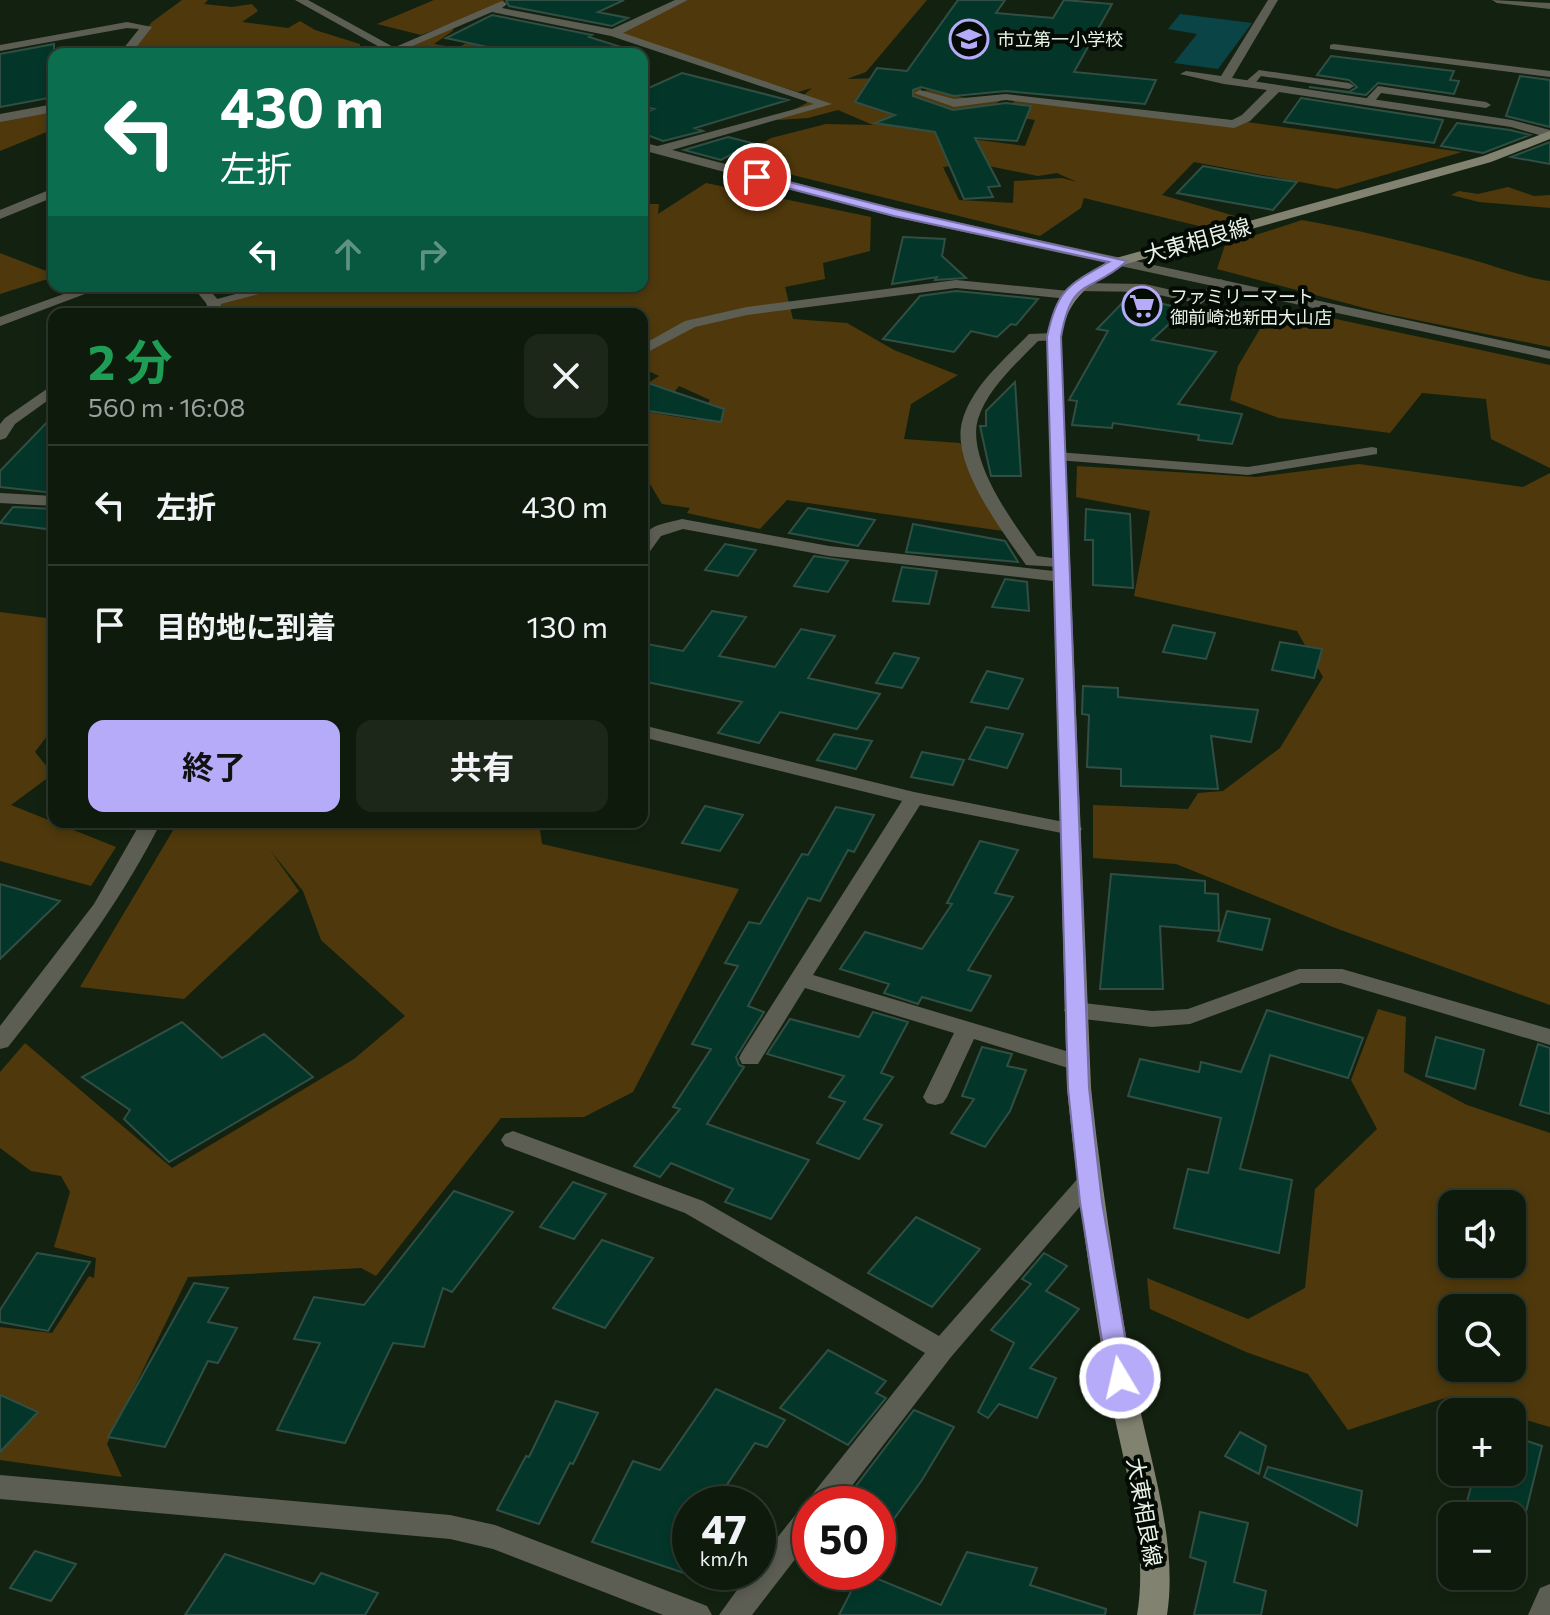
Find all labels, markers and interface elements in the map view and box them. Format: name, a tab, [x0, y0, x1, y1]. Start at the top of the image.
school or university icon: 市立第一小学校	[948, 18, 990, 60]
place label: 市立第一小学校	[997, 28, 1123, 50]
text: 430 m	[220, 71, 384, 140]
icon: left	[88, 80, 192, 184]
pin	[723, 143, 791, 211]
text: 左折	[220, 145, 292, 189]
icon: arrive	[735, 155, 779, 199]
street label: 大東相良線	[1140, 212, 1254, 268]
icon: left	[242, 232, 286, 276]
icon: ahead	[326, 232, 370, 276]
icon: right	[410, 232, 454, 276]
supermarket icon: ファミリーマート 御前崎池新田大山店	[1121, 285, 1163, 327]
place label: ファミリーマート 御前崎池新田大山店	[1170, 285, 1332, 328]
text: 2 分	[88, 331, 172, 390]
button: close	[524, 334, 608, 418]
text: 560 m · 16:08	[88, 391, 245, 422]
icon: left	[88, 483, 132, 527]
text: 左折	[156, 487, 216, 524]
text: 430 m	[521, 487, 608, 524]
icon: arrive	[88, 603, 132, 647]
text: 目的地に到着	[156, 607, 336, 644]
text: 130 m	[527, 607, 608, 644]
button: 終了	[88, 720, 340, 812]
button: 共有	[356, 720, 608, 812]
map controls	[1438, 1190, 1526, 1590]
button: sound	[1438, 1190, 1526, 1278]
button: search	[1438, 1294, 1526, 1382]
position arrow	[1078, 1336, 1162, 1420]
button: +	[1438, 1398, 1526, 1486]
street label: 大東相良線	[1122, 1455, 1168, 1569]
speed limit sign: 50	[792, 1486, 896, 1590]
button: −	[1438, 1502, 1526, 1590]
text: 47	[701, 1503, 747, 1552]
text: km/h	[700, 1546, 748, 1570]

